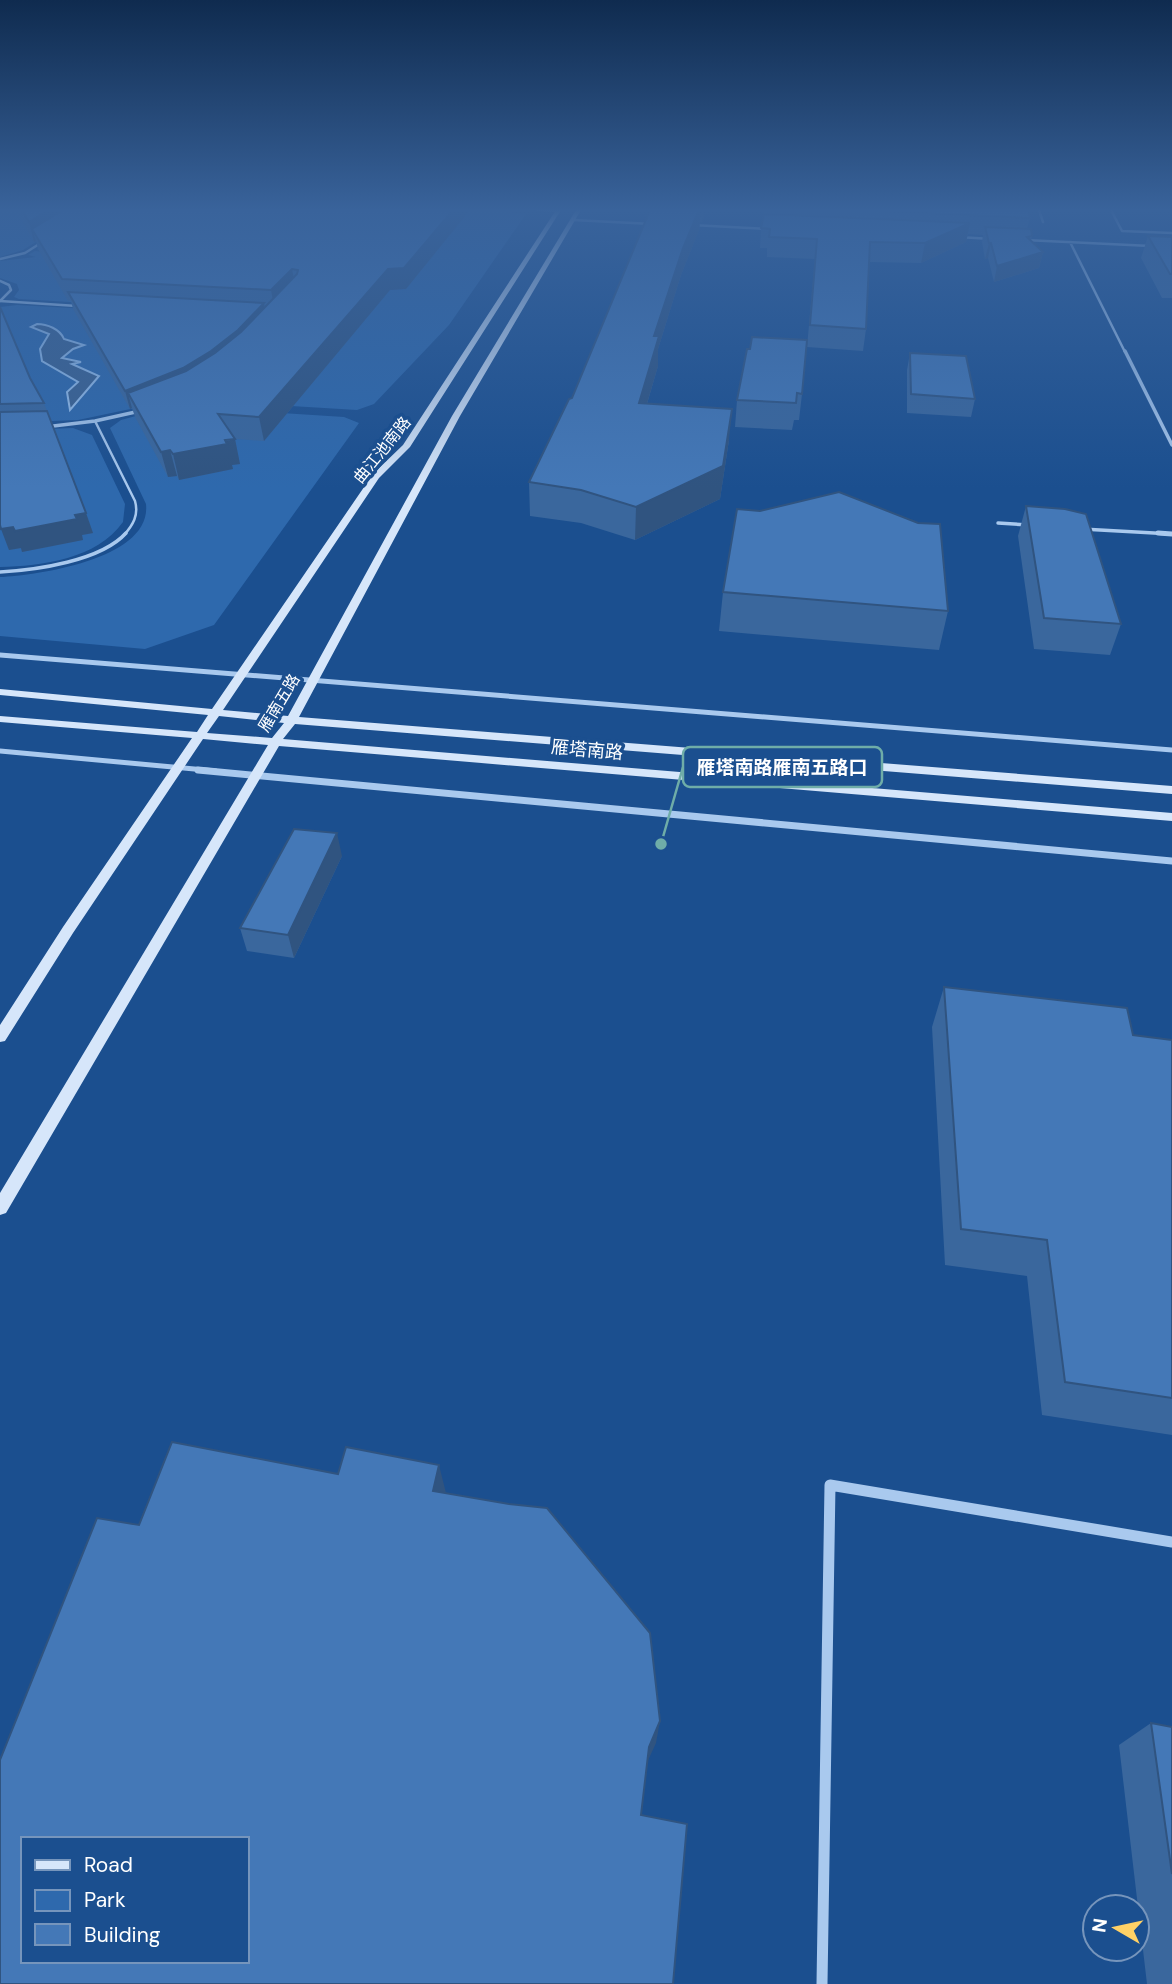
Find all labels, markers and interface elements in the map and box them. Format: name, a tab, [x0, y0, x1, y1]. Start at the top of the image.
street label: 曲江池南路	[349, 412, 415, 488]
street label: 雁南五路	[254, 670, 304, 736]
street label: 雁塔南路	[550, 735, 624, 765]
callout: 雁塔南路雁南五路口	[683, 747, 882, 787]
text: 雁塔南路雁南五路口	[696, 755, 868, 780]
legend	[21, 1837, 248, 1963]
text: Road	[84, 1851, 133, 1879]
text: Park	[84, 1886, 126, 1914]
north arrow	[1081, 1893, 1151, 1963]
text: N	[1086, 1917, 1113, 1934]
text: Building	[84, 1921, 161, 1949]

